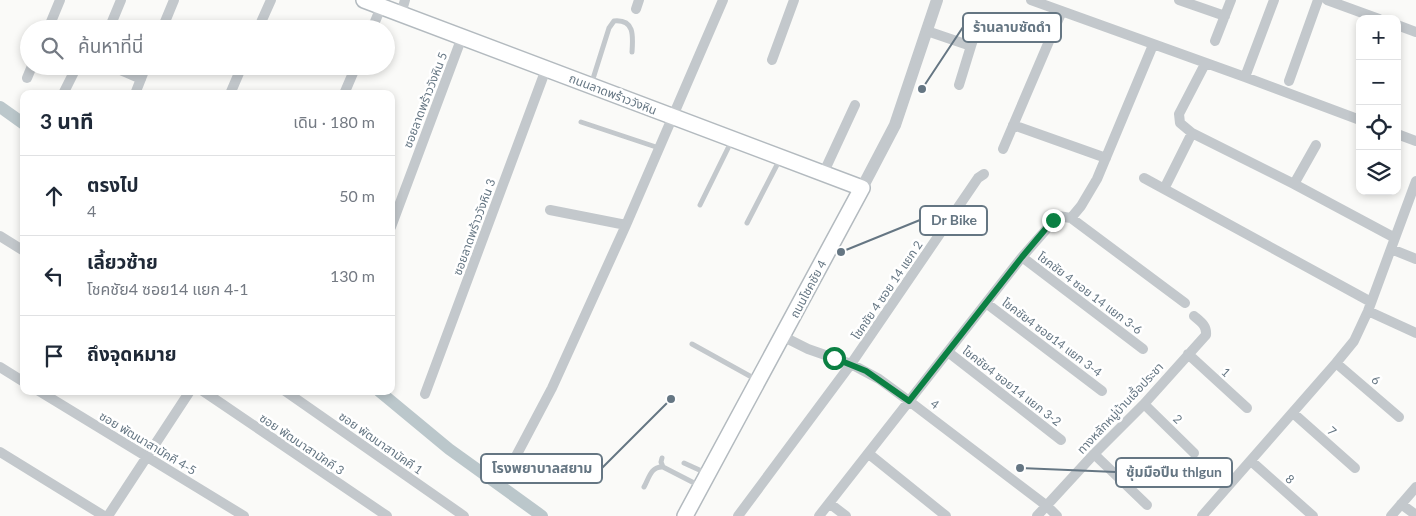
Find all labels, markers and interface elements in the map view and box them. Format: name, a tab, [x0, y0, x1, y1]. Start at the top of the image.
callout: ร้านลาบซัดดำ	[963, 13, 1061, 42]
map controls	[1356, 15, 1401, 195]
button: +	[1356, 15, 1401, 60]
text: ร้านลาบซัดดำ	[973, 18, 1051, 35]
search box	[20, 20, 395, 75]
icon: search	[38, 34, 66, 62]
text: ค้นหาที่นี่	[78, 34, 143, 57]
street label: ซอยลาดพร้าววังหิน 5	[400, 50, 450, 150]
button: −	[1356, 60, 1401, 105]
street label: ถนนลาดพร้าววังหิน	[567, 70, 659, 118]
button: locate	[1356, 105, 1401, 150]
text: 3 นาที	[40, 108, 94, 133]
text: เดิน · 180 m	[293, 112, 375, 131]
button: layers	[1356, 150, 1401, 195]
text: ตรงไป	[87, 173, 139, 196]
street label: ซอยลาดพร้าววังหิน 3	[450, 177, 498, 277]
icon: ahead	[40, 182, 68, 210]
text: 50 m	[339, 186, 375, 205]
text: 4	[87, 201, 96, 220]
callout: Dr Bike	[920, 206, 987, 235]
route end	[1042, 209, 1065, 232]
text: Dr Bike	[931, 211, 978, 228]
street label: โชคชัย 4 ซอย 14 แยก 2	[848, 238, 926, 342]
street label: โชคชัย 4 ซอย 14 แยก 3-6	[1035, 249, 1145, 337]
text: เลี้ยวซ้าย	[87, 250, 158, 273]
street label: ถนนโชคชัย 4	[787, 258, 829, 320]
icon: left	[40, 262, 68, 290]
text: 130 m	[330, 266, 375, 285]
text: โชคชัย4 ซอย14 แยก 4-1	[87, 279, 249, 298]
street label: โชคชัย4 ซอย14 แยก 3-4	[999, 295, 1105, 379]
icon: arrive	[40, 342, 68, 370]
text: ถึงจุดหมาย	[87, 342, 177, 365]
street label: โชคชัย4 ซอย14 แยก 3-2	[960, 343, 1064, 429]
route start	[823, 347, 846, 370]
street label: ทางหลักหมู่บ้านเอื้อประชา	[1073, 359, 1166, 457]
street label: 1	[1218, 364, 1234, 380]
street label: 6	[1368, 372, 1384, 388]
street label: 4	[928, 396, 942, 412]
street label: ซอย พัฒนาสามัคคี 4-5	[97, 408, 199, 478]
street label: ซอย พัฒนาสามัคคี 1	[336, 408, 426, 478]
street label: ซอย พัฒนาสามัคคี 3	[257, 410, 347, 478]
street label: 2	[1170, 411, 1186, 427]
street label: 7	[1324, 423, 1340, 439]
callout: โรงพยาบาลสยาม	[481, 454, 602, 483]
callout: ซุ้มมือปืน thlgun	[1116, 458, 1232, 487]
text: โรงพยาบาลสยาม	[492, 459, 592, 476]
text: ซุ้มมือปืน thlgun	[1126, 463, 1222, 481]
street label: 8	[1282, 471, 1298, 487]

